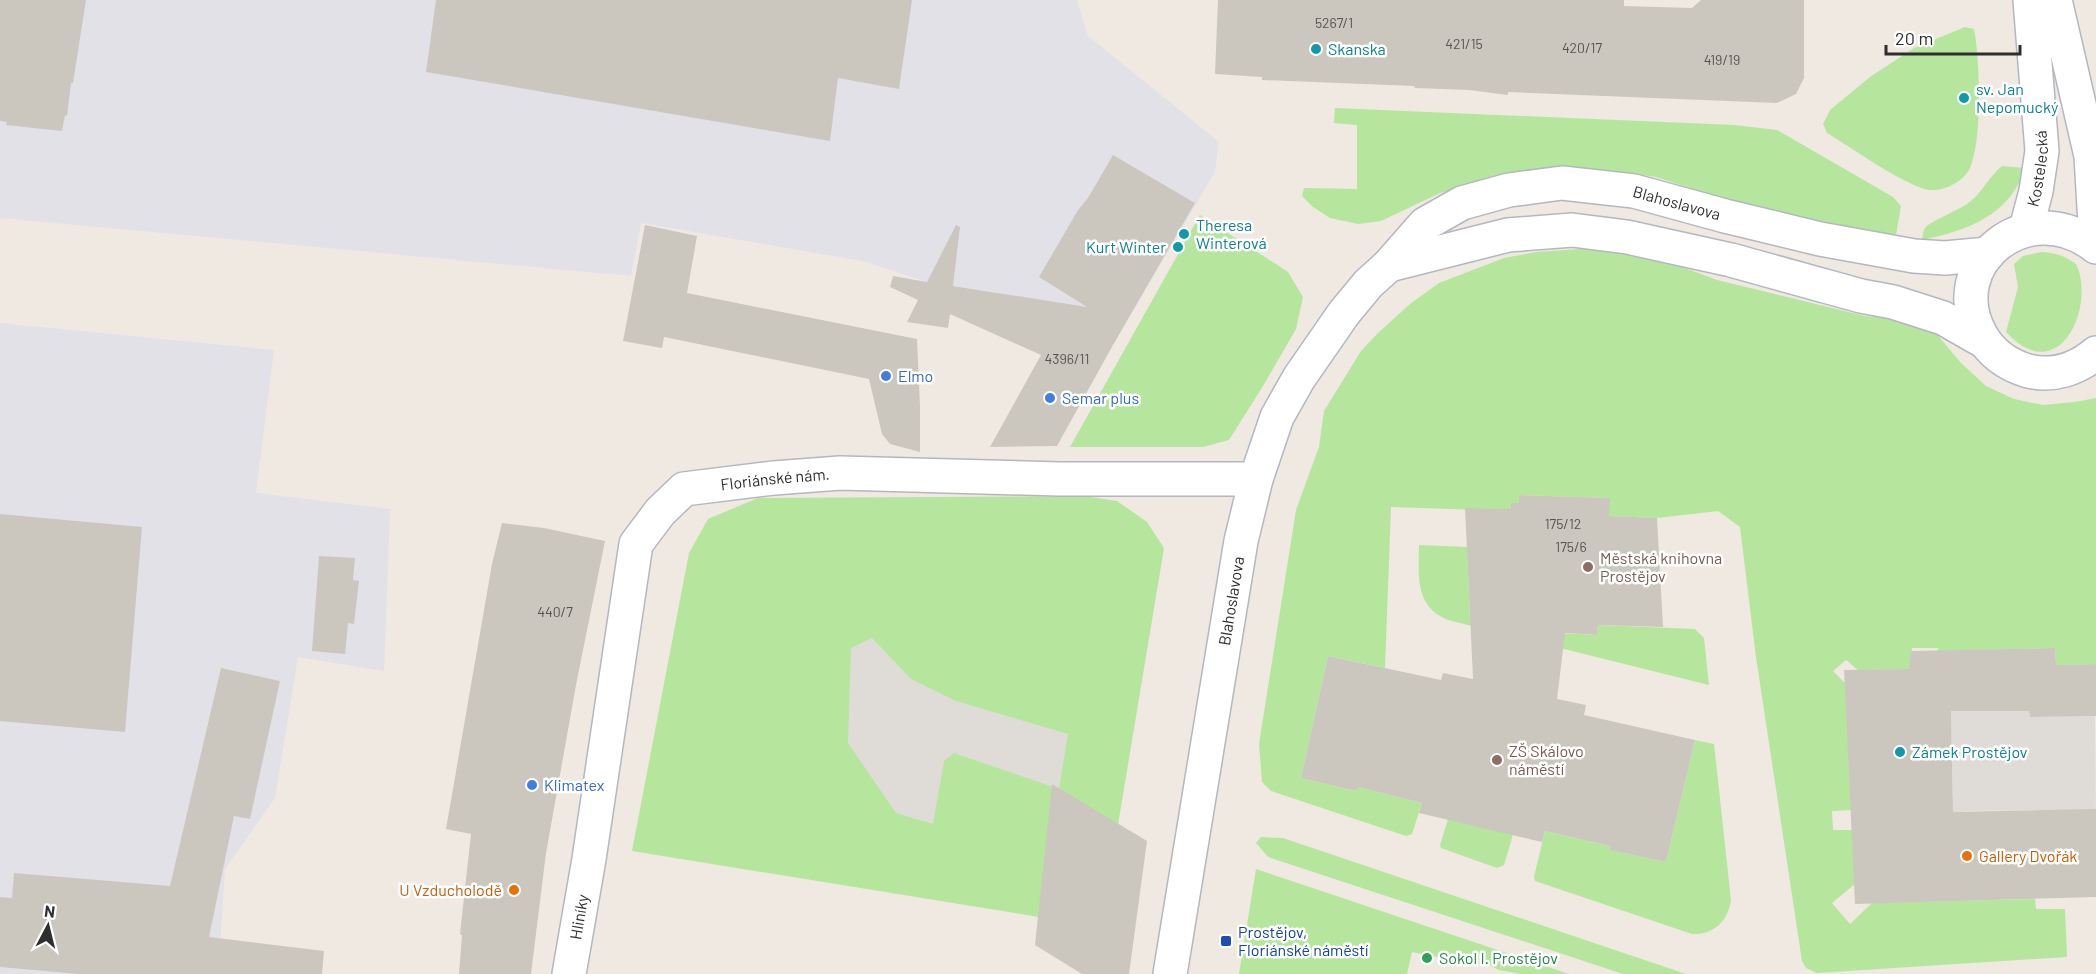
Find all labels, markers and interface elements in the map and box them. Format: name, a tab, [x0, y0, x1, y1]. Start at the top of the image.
house number: 5267/1	[1315, 14, 1353, 31]
scale bar	[1886, 18, 2020, 56]
text: 20 m	[1895, 27, 1933, 49]
house number: 421/15	[1445, 35, 1483, 52]
place label: Skanska	[1328, 39, 1386, 58]
house number: 420/17	[1562, 39, 1603, 56]
marker: Skanska	[1309, 42, 1323, 56]
house number: 419/19	[1704, 51, 1740, 68]
place label: sv. Jan Nepomucký	[1976, 79, 2059, 116]
marker: sv. Jan Nepomucký	[1957, 91, 1971, 105]
street label: Kostelecká	[2022, 130, 2051, 208]
street label: Blahoslavova	[1631, 181, 1723, 223]
place label: Theresa Winterová	[1196, 215, 1267, 252]
marker: Theresa Winterová	[1177, 227, 1191, 241]
place label: Kurt Winter	[1086, 237, 1166, 256]
marker: Kurt Winter	[1171, 240, 1185, 254]
house number: 4396/11	[1045, 350, 1089, 367]
place label: Elmo	[898, 366, 933, 385]
marker: Elmo	[879, 369, 893, 383]
place label: Semar plus	[1062, 388, 1139, 407]
marker: Semar plus	[1043, 391, 1057, 405]
street label: Floriánské nám.	[719, 464, 830, 493]
house number: 175/12	[1545, 515, 1581, 532]
house number: 175/6	[1555, 538, 1587, 555]
place label: Městská knihovna Prostějov	[1600, 548, 1722, 585]
street label: Blahoslavova	[1214, 555, 1247, 647]
marker: Městská knihovna Prostějov	[1581, 560, 1595, 574]
house number: 440/7	[537, 603, 573, 620]
place label: ZŠ Skálovo náměstí	[1509, 741, 1584, 778]
place label: Zámek Prostějov	[1912, 742, 2028, 761]
marker: Zámek Prostějov	[1893, 745, 1907, 759]
marker: ZŠ Skálovo náměstí	[1490, 753, 1504, 767]
place label: Klimatex	[544, 775, 605, 794]
marker: Klimatex	[525, 778, 539, 792]
place label: Gallery Dvořák	[1979, 846, 2077, 865]
marker: Gallery Dvořák	[1960, 849, 1974, 863]
place label: U Vzducholodě	[399, 880, 502, 899]
marker: U Vzducholodě	[507, 883, 521, 897]
street label: Hliníky	[565, 892, 592, 941]
north arrow	[18, 896, 78, 956]
text: N	[43, 901, 56, 921]
place label: Prostějov, Floriánské náměstí	[1238, 922, 1369, 959]
marker: Prostějov, Floriánské náměstí	[1219, 934, 1233, 948]
place label: Sokol I. Prostějov	[1439, 948, 1558, 967]
marker: Sokol I. Prostějov	[1420, 951, 1434, 965]

